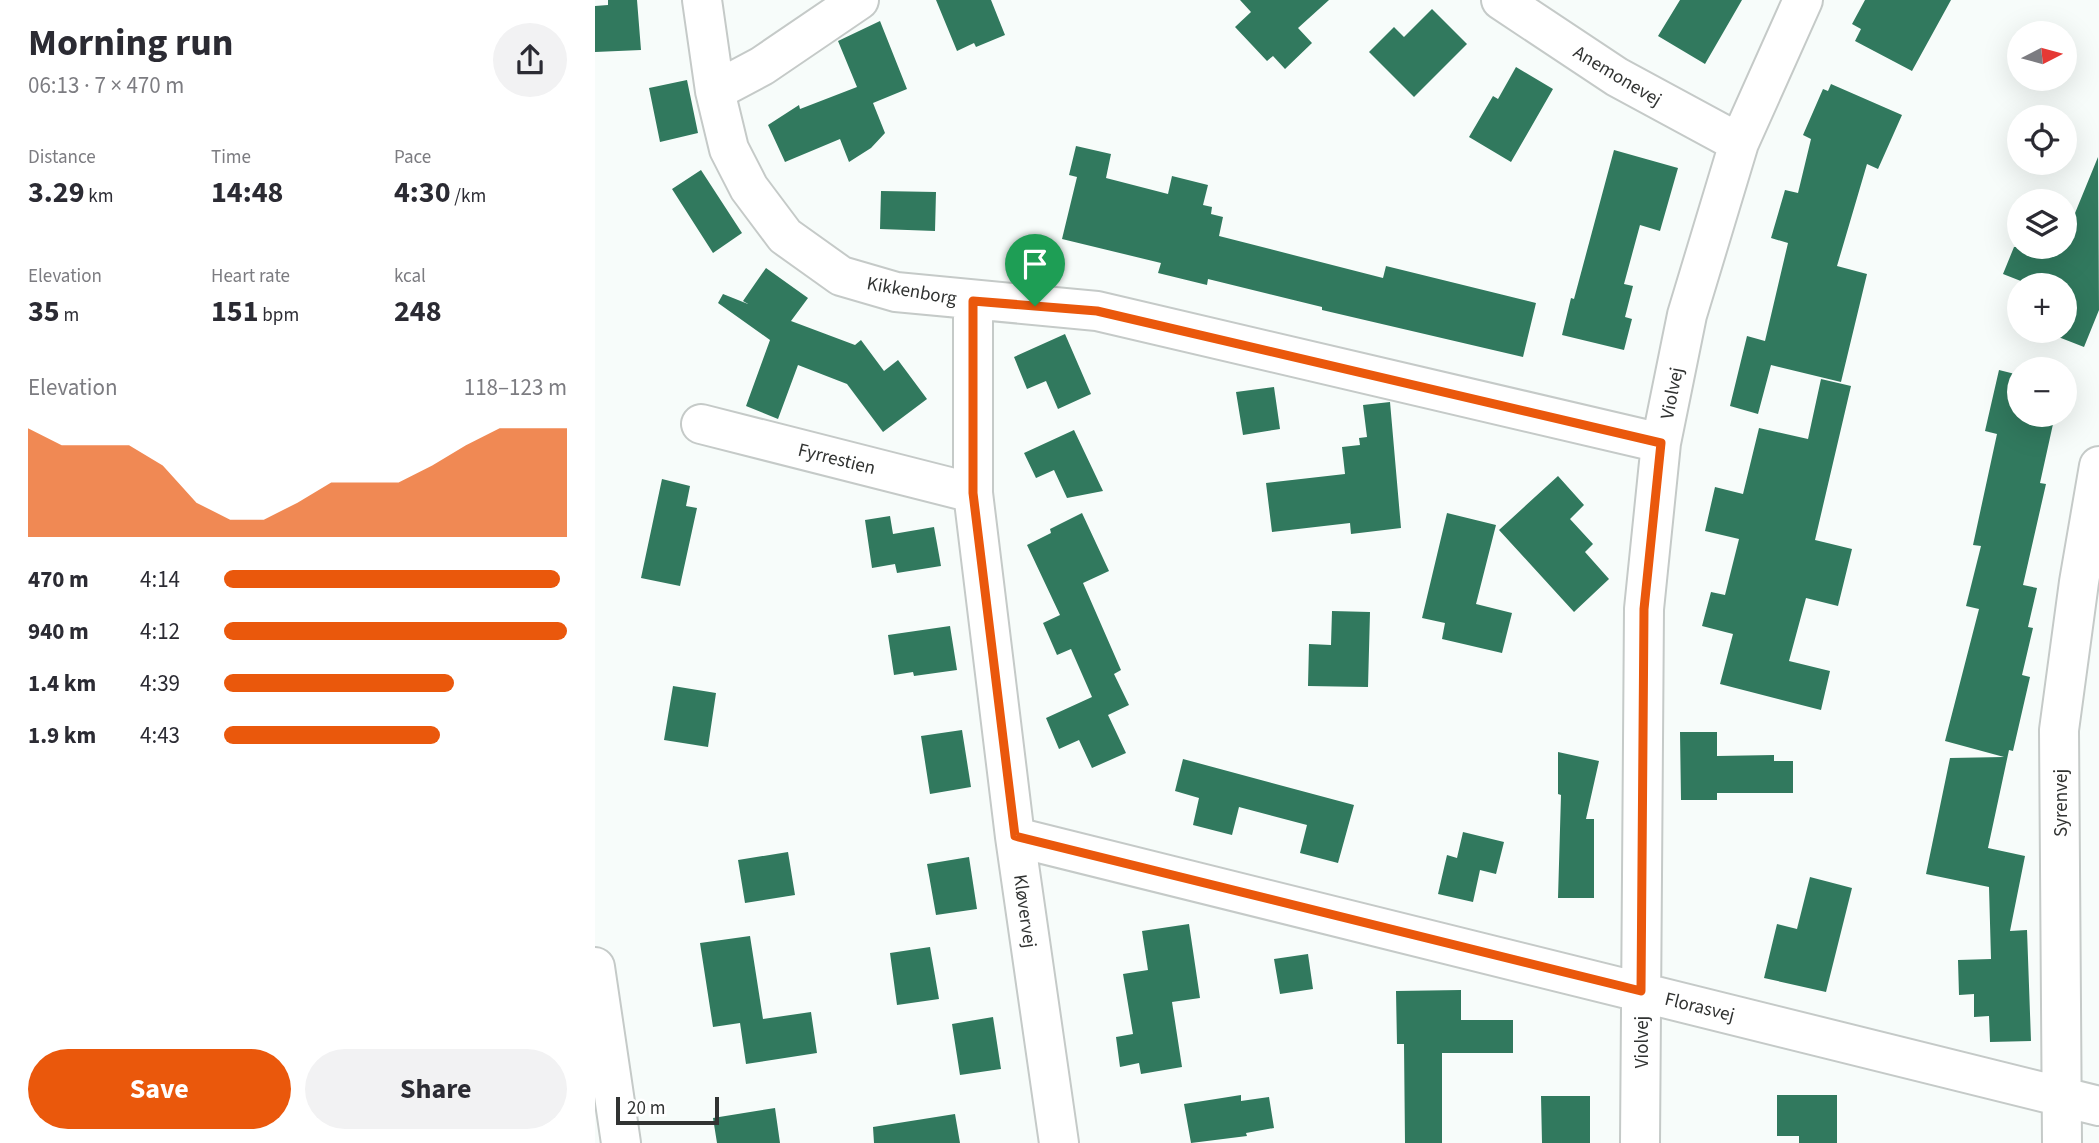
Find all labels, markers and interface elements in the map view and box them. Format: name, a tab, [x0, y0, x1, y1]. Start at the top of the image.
text: Morning run	[28, 16, 233, 70]
north arrow	[2007, 21, 2077, 91]
map controls	[2007, 21, 2077, 427]
button: share	[493, 23, 567, 97]
street label: Anemonevej	[1568, 39, 1667, 113]
text: 06:13 · 7 × 470 m	[28, 69, 184, 102]
button: locate	[2007, 105, 2077, 175]
text: Distance	[28, 144, 96, 171]
text: Time	[211, 144, 251, 171]
text: Pace	[394, 144, 431, 171]
text: 3.29	[28, 171, 85, 214]
text: 14:48	[211, 171, 283, 214]
text: 4:30	[394, 171, 451, 214]
text: km	[85, 183, 114, 210]
text: /km	[451, 183, 486, 210]
button: layers	[2007, 189, 2077, 259]
pin	[1005, 234, 1065, 306]
icon: arrive	[1016, 245, 1054, 283]
text: Elevation	[28, 263, 102, 290]
text: Heart rate	[211, 263, 290, 290]
text: kcal	[394, 263, 426, 290]
street label: Kikkenborg	[865, 270, 959, 313]
button: +	[2007, 273, 2077, 343]
text: 35	[28, 290, 60, 333]
text: 151	[211, 290, 259, 333]
text: 248	[394, 290, 442, 333]
text: m	[60, 302, 79, 329]
text: bpm	[259, 302, 299, 329]
button: −	[2007, 357, 2077, 427]
street label: Violvej	[1654, 365, 1691, 422]
text: Elevation	[28, 371, 118, 404]
text: 118–123 m	[464, 371, 567, 404]
street label: Fyrrestien	[795, 437, 878, 482]
text: 470 m	[28, 563, 89, 596]
text: 4:14	[140, 563, 180, 596]
text: 940 m	[28, 615, 89, 648]
text: 4:12	[140, 615, 180, 648]
text: 1.4 km	[28, 667, 96, 700]
text: 4:39	[140, 667, 180, 700]
text: 1.9 km	[28, 719, 96, 752]
text: 4:43	[140, 719, 180, 752]
street label: Syrenvej	[2048, 769, 2075, 837]
street label: Kløvervej	[1006, 873, 1043, 950]
street label: Florasvej	[1662, 986, 1737, 1029]
street label: Violvej	[1629, 1016, 1656, 1068]
button: Save	[28, 1049, 291, 1129]
button: Share	[305, 1049, 567, 1129]
scale bar	[616, 1094, 719, 1126]
text: 20 m	[627, 1095, 665, 1122]

